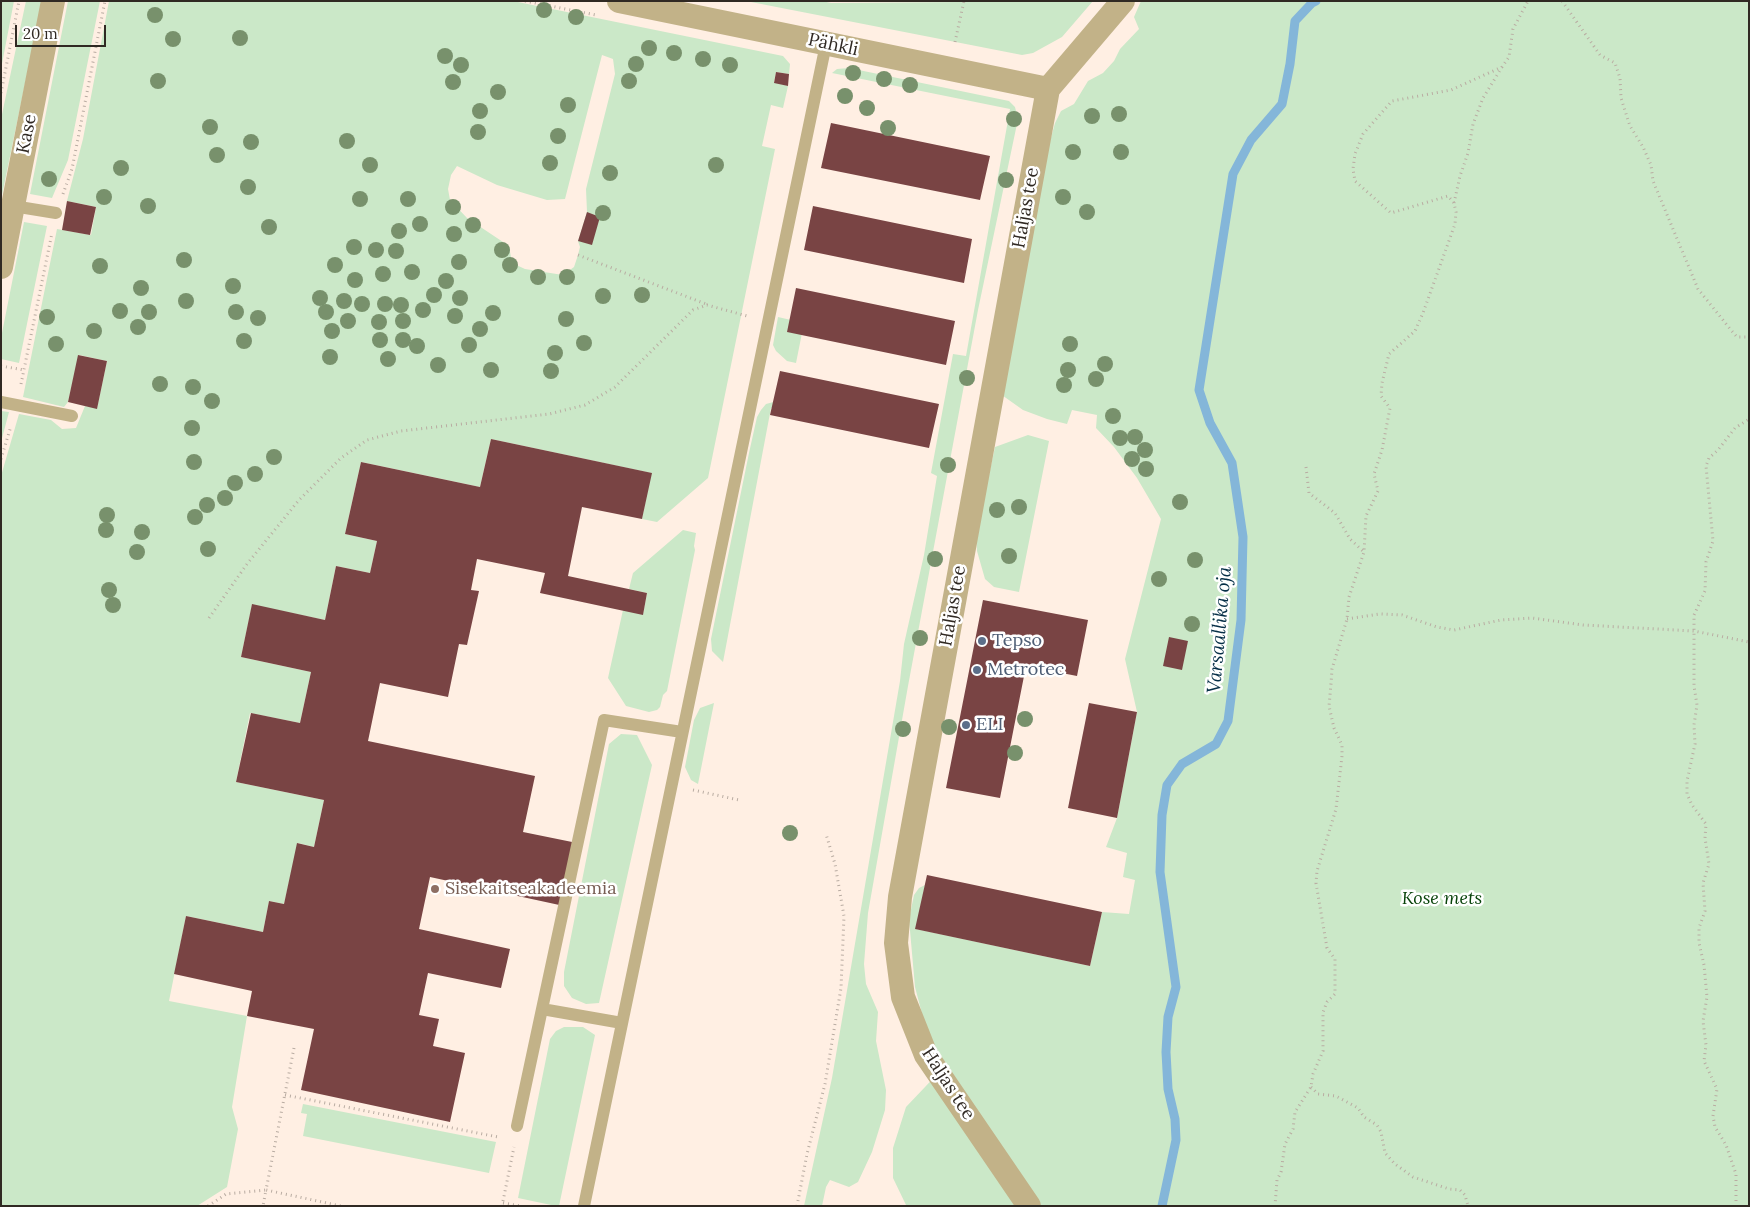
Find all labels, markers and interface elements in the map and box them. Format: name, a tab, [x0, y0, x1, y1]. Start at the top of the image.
scale bar	[18, 15, 109, 47]
text: 20 m	[23, 24, 58, 43]
street label: Pähkli	[806, 29, 860, 61]
street label: Kase	[13, 112, 41, 156]
street label: Haljas tee	[1008, 166, 1044, 250]
street label: Haljas tee	[935, 564, 971, 648]
water label: Varsaallika oja	[1203, 566, 1237, 694]
place label: Tepso	[992, 630, 1042, 652]
marker: Tepso	[976, 635, 988, 647]
place label: Metrotec	[987, 659, 1064, 681]
marker: Metrotec	[971, 664, 983, 676]
place label: ELI	[976, 714, 1004, 736]
marker: ELI	[960, 719, 972, 731]
place label: Sisekaitseakadeemia	[445, 878, 616, 900]
marker: Sisekaitseakadeemia	[429, 883, 441, 895]
park label: Kose mets	[1402, 888, 1482, 910]
street label: Haljas tee	[917, 1044, 979, 1124]

